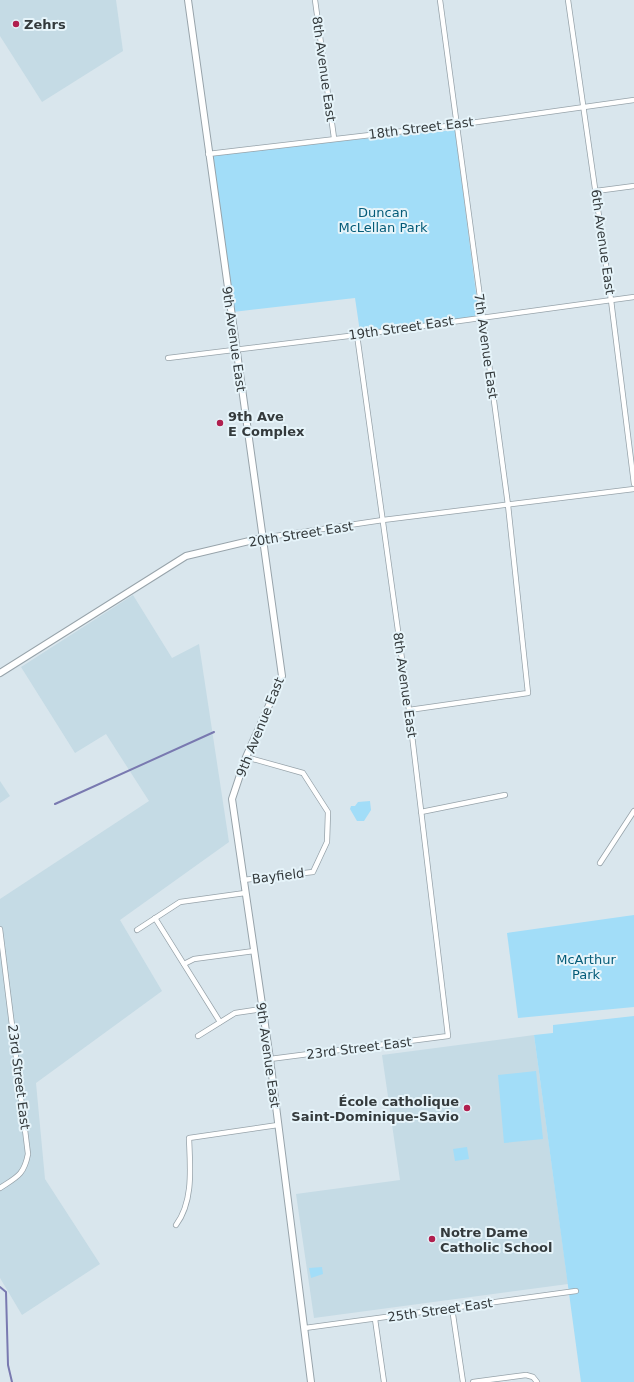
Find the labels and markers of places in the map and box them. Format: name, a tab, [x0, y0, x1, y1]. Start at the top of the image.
place label: Zehrs	[24, 17, 66, 32]
marker: Zehrs	[11, 19, 21, 29]
place label: 9th Ave E Complex	[228, 409, 305, 439]
marker: 9th Ave E Complex	[215, 418, 225, 428]
place label: École catholique Saint-Dominique-Savio	[291, 1094, 459, 1124]
marker: École catholique Saint-Dominique-Savio	[462, 1103, 472, 1113]
place label: Notre Dame Catholic School	[440, 1225, 553, 1255]
marker: Notre Dame Catholic School	[427, 1234, 437, 1244]

